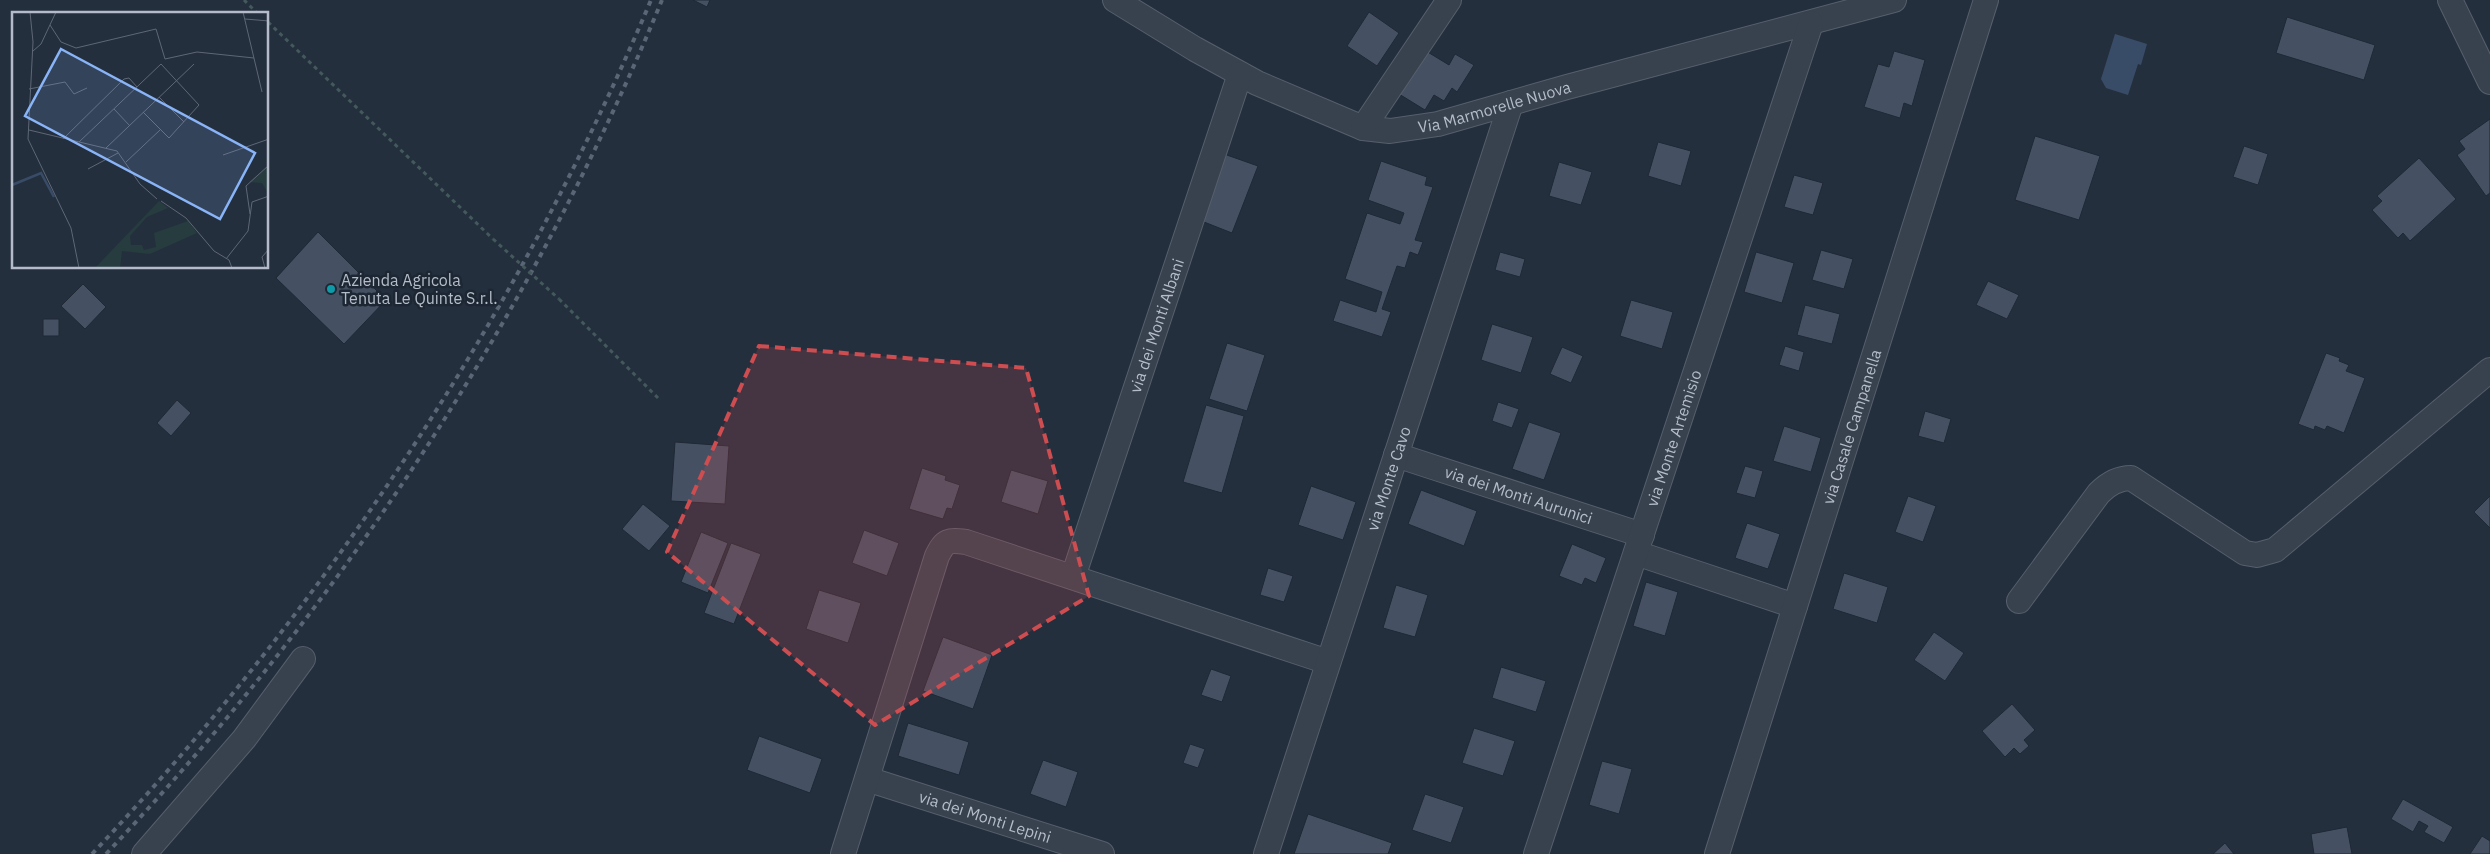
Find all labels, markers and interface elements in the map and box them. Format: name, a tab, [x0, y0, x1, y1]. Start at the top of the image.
inset map	[12, 12, 269, 269]
street label: Via Marmorelle Nuova	[1417, 76, 1573, 137]
street label: via dei Monti Albani	[1125, 256, 1188, 395]
place label: Azienda Agricola Tenuta Le Quinte S.r.l.	[341, 270, 498, 308]
marker: Azienda Agricola Tenuta Le Quinte S.r.l.	[325, 283, 337, 295]
street label: via Casale Campanella	[1818, 346, 1886, 507]
street label: via Monte Artemisio	[1642, 367, 1706, 509]
street label: via Monte Cavo	[1362, 424, 1415, 533]
street label: via dei Monti Aurunici	[1442, 462, 1595, 528]
street label: via dei Monti Lepini	[917, 786, 1054, 847]

